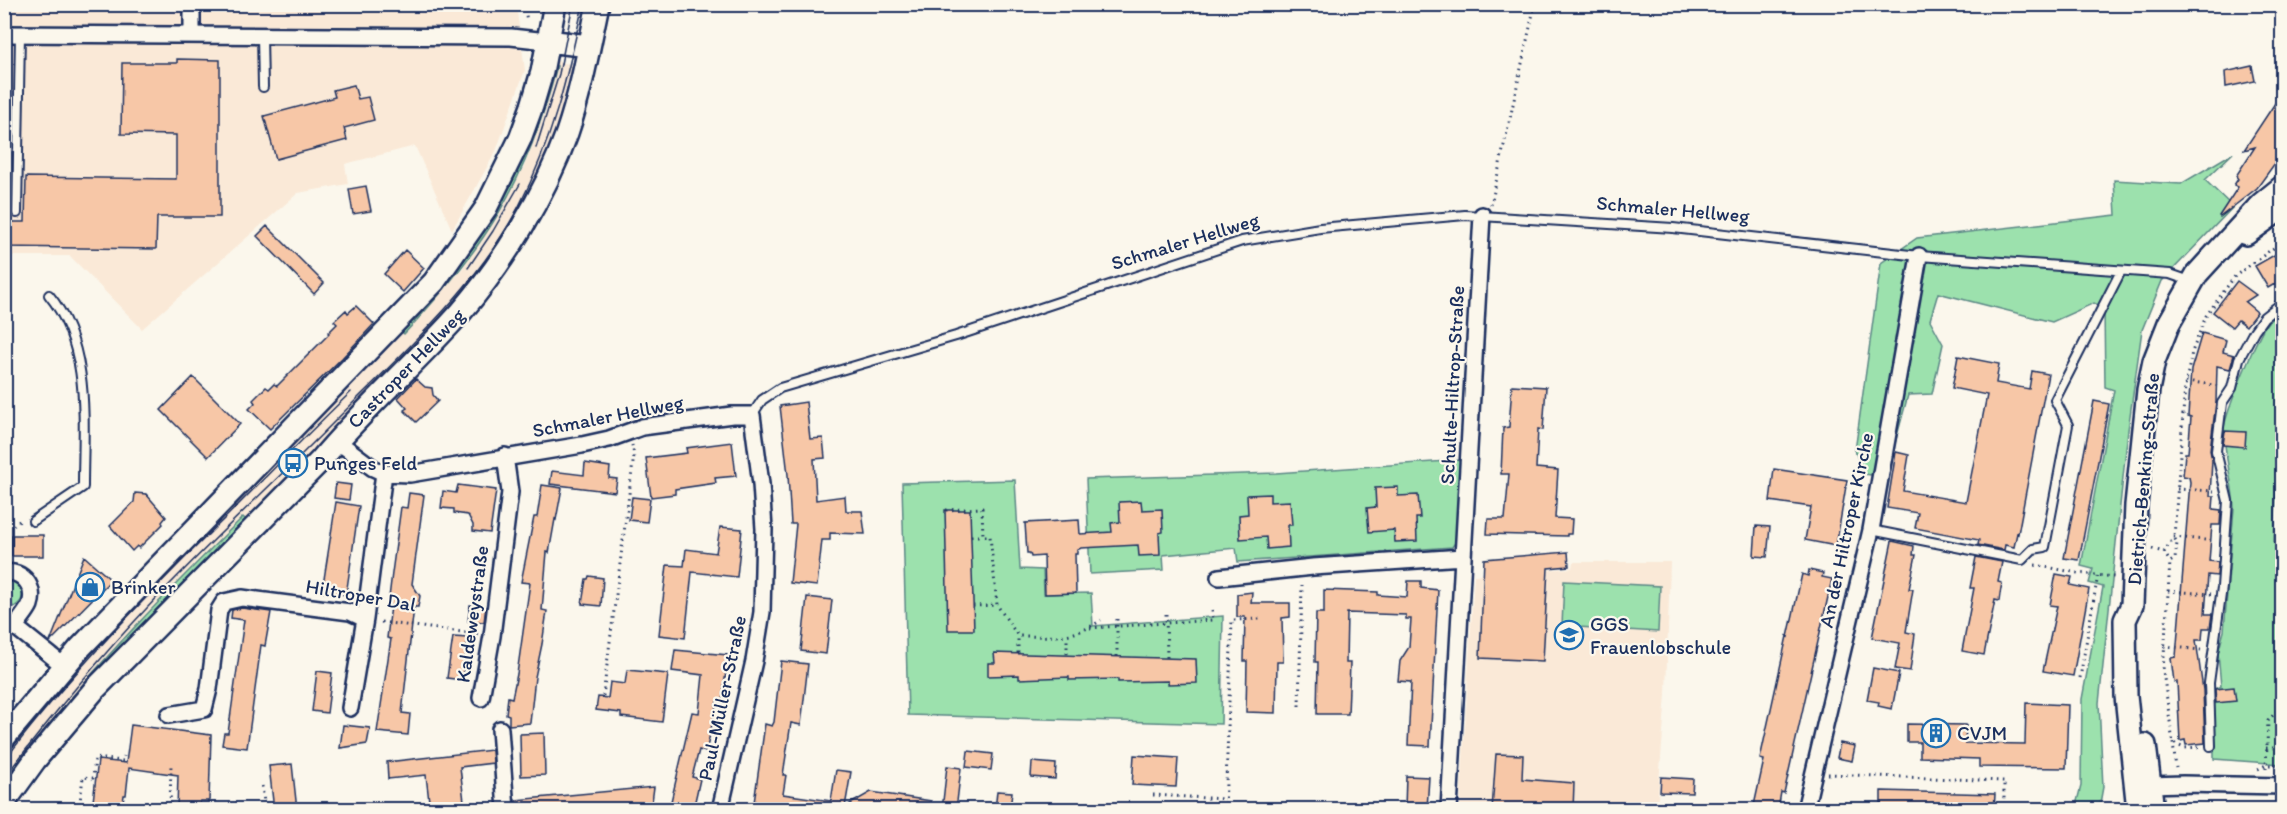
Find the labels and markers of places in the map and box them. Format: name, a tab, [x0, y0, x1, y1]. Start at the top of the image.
bus stop icon: Punges Feld	[277, 447, 309, 479]
place label: Punges Feld	[314, 451, 417, 475]
shop icon: Brinker	[74, 571, 106, 603]
place label: Brinker	[111, 575, 175, 599]
place label: GGS Frauenlobschule	[1590, 612, 1731, 659]
school or university icon: GGS Frauenlobschule	[1553, 619, 1585, 651]
building icon: CVJM	[1920, 717, 1952, 749]
place label: CVJM	[1957, 721, 2007, 745]

